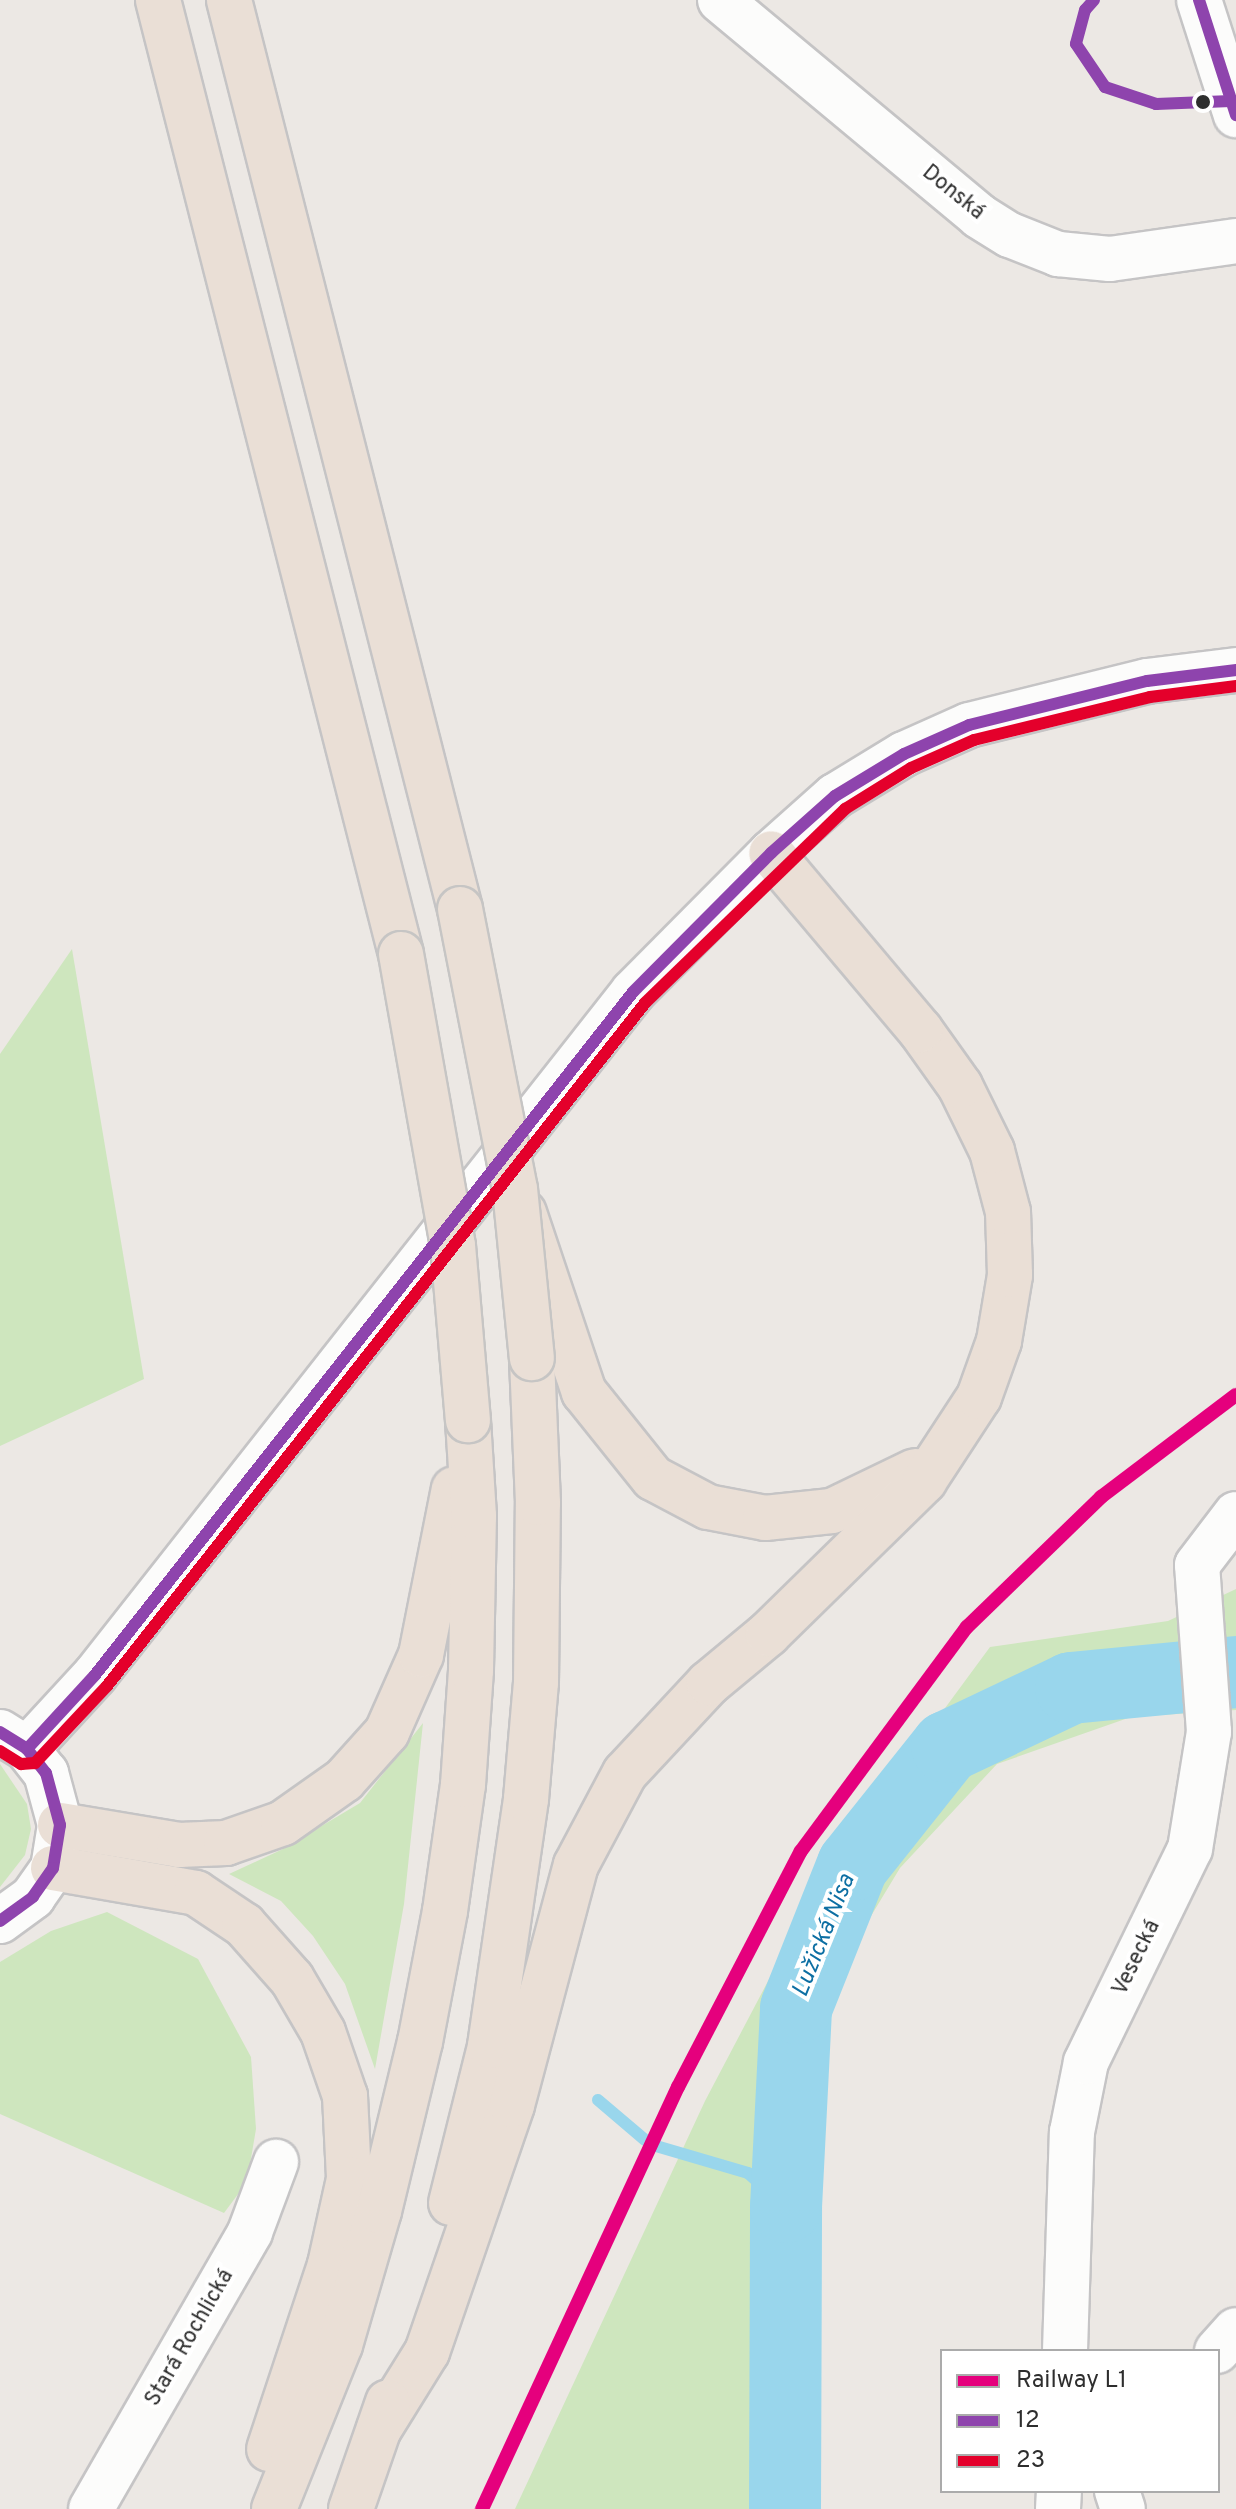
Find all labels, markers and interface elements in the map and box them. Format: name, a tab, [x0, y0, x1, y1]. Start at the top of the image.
unlabelled marker	[1195, 94, 1211, 110]
street label: Donská	[916, 160, 990, 226]
water label: Lužická Nisa	[787, 1870, 863, 2002]
street label: Vesecká	[1108, 1916, 1166, 2000]
street label: Stará Rochlická	[140, 2265, 240, 2411]
legend	[940, 2349, 1220, 2493]
text: Railway L1	[1016, 2366, 1127, 2396]
text: 12	[1016, 2406, 1040, 2436]
text: 23	[1016, 2446, 1045, 2476]

